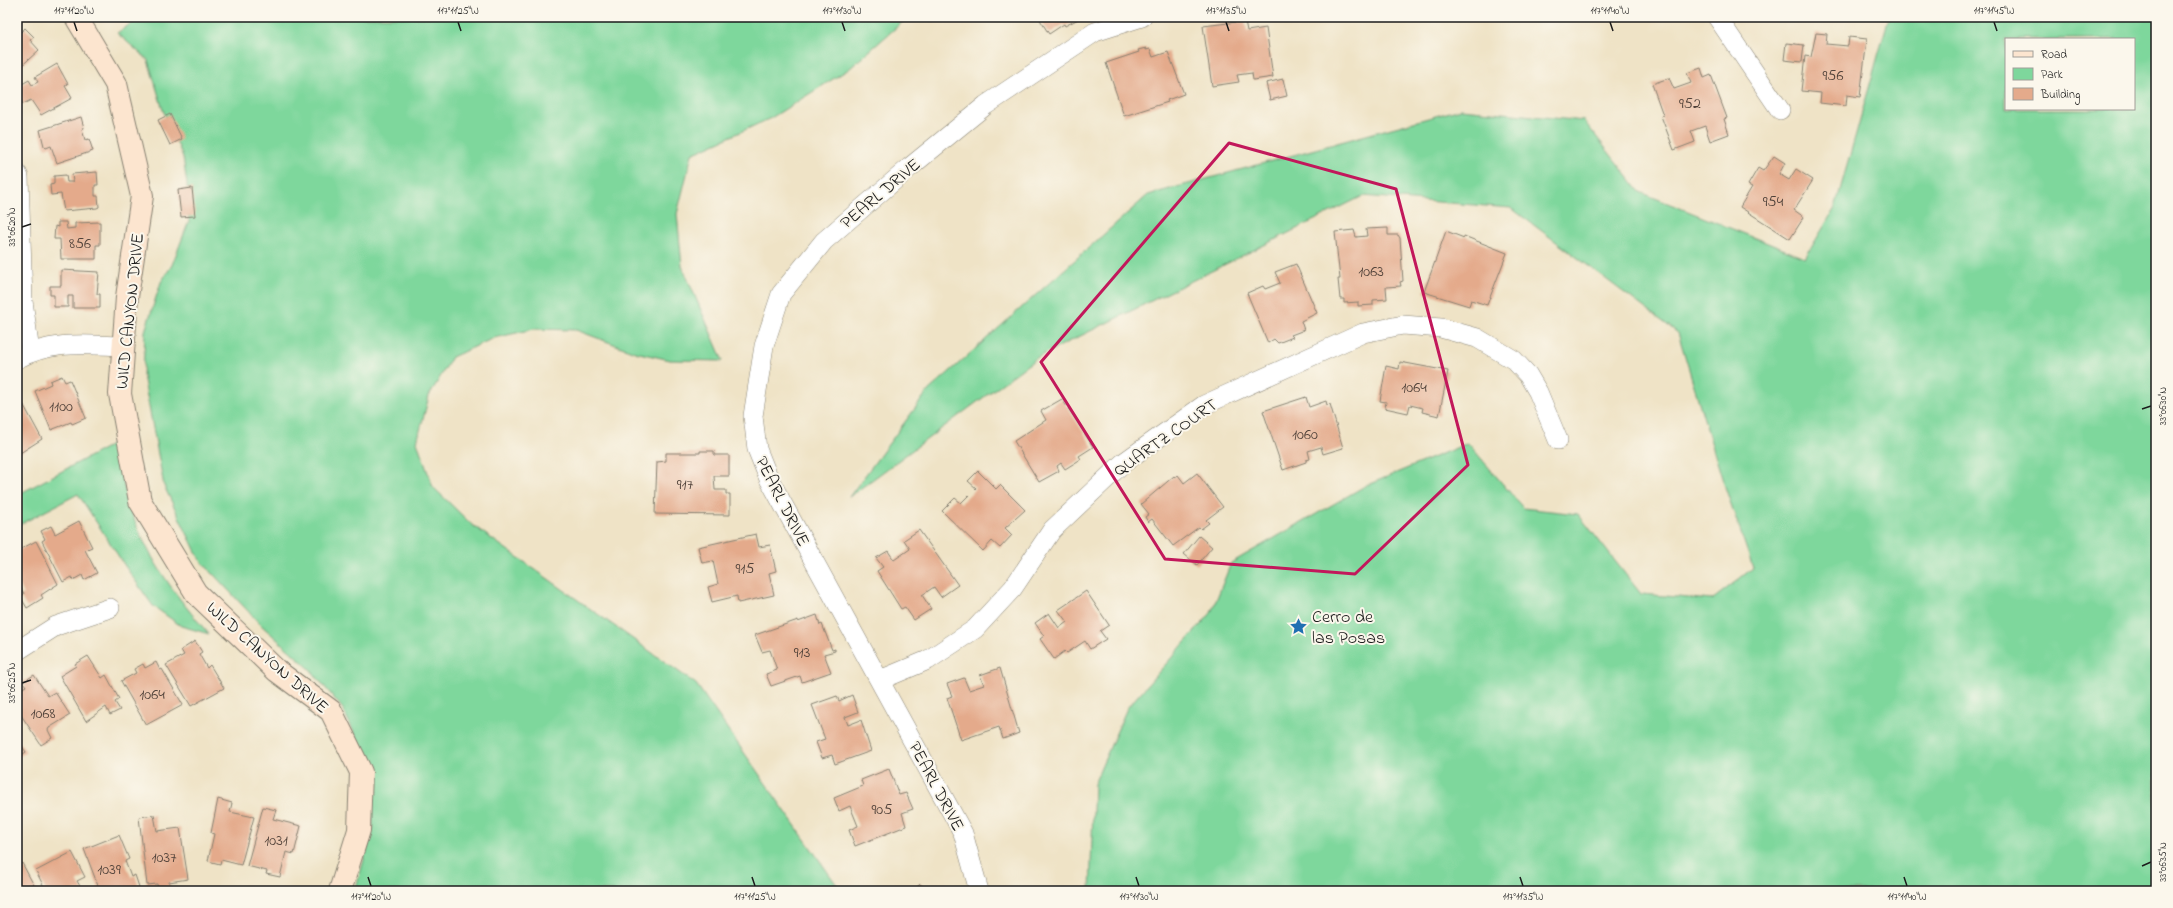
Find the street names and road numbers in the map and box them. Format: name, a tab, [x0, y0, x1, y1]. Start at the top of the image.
street label: PEARL DRIVE	[835, 153, 927, 236]
street label: WILD CANYON DRIVE	[110, 232, 152, 391]
street label: QUARTZ COURT	[1109, 393, 1224, 484]
street label: PEARL DRIVE	[747, 452, 815, 552]
street label: WILD CANYON DRIVE	[200, 596, 334, 721]
street label: PEARL DRIVE	[901, 738, 970, 836]

